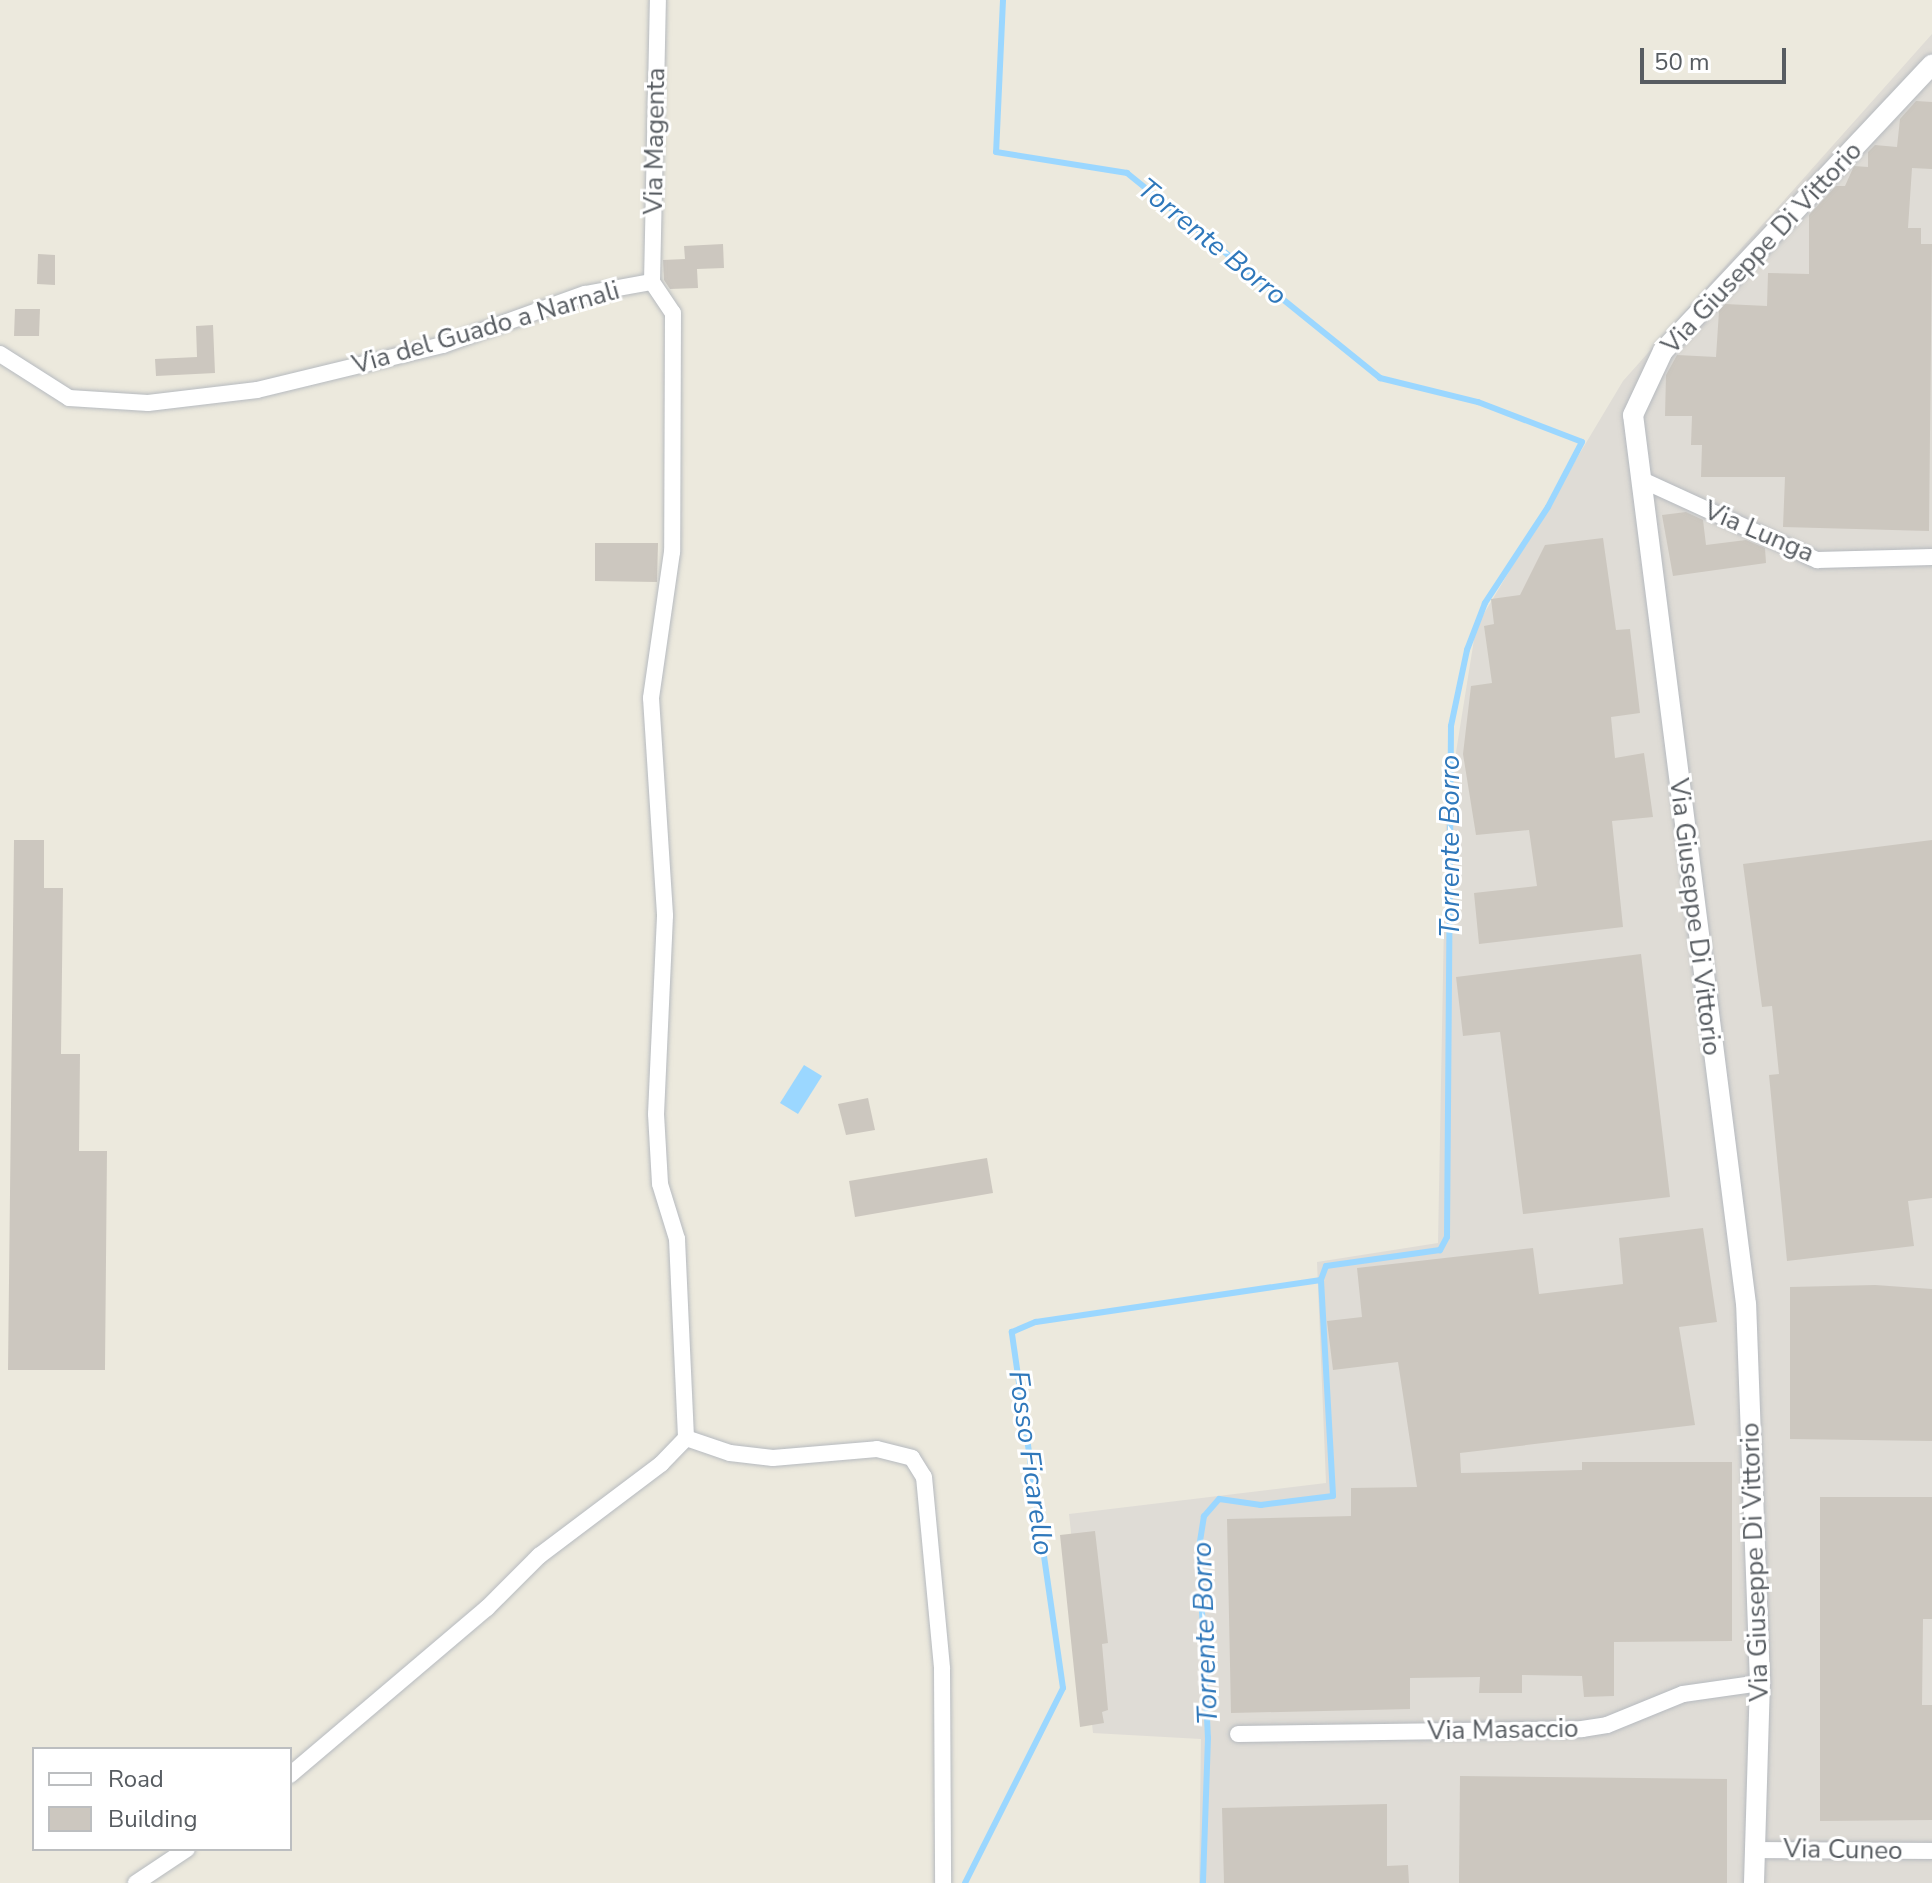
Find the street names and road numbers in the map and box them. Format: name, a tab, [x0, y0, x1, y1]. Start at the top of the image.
street label: Via Magenta	[638, 67, 672, 215]
street label: Via Giuseppe Di Vittorio	[1655, 135, 1869, 361]
street label: Via del Guado a Narnali	[349, 275, 623, 381]
street label: Via Lunga	[1699, 495, 1819, 569]
street label: Via Giuseppe Di Vittorio	[1663, 777, 1727, 1057]
street label: Via Giuseppe Di Vittorio	[1735, 1422, 1775, 1702]
street label: Via Masaccio	[1427, 1713, 1579, 1747]
street label: Via Cuneo	[1783, 1833, 1903, 1867]

